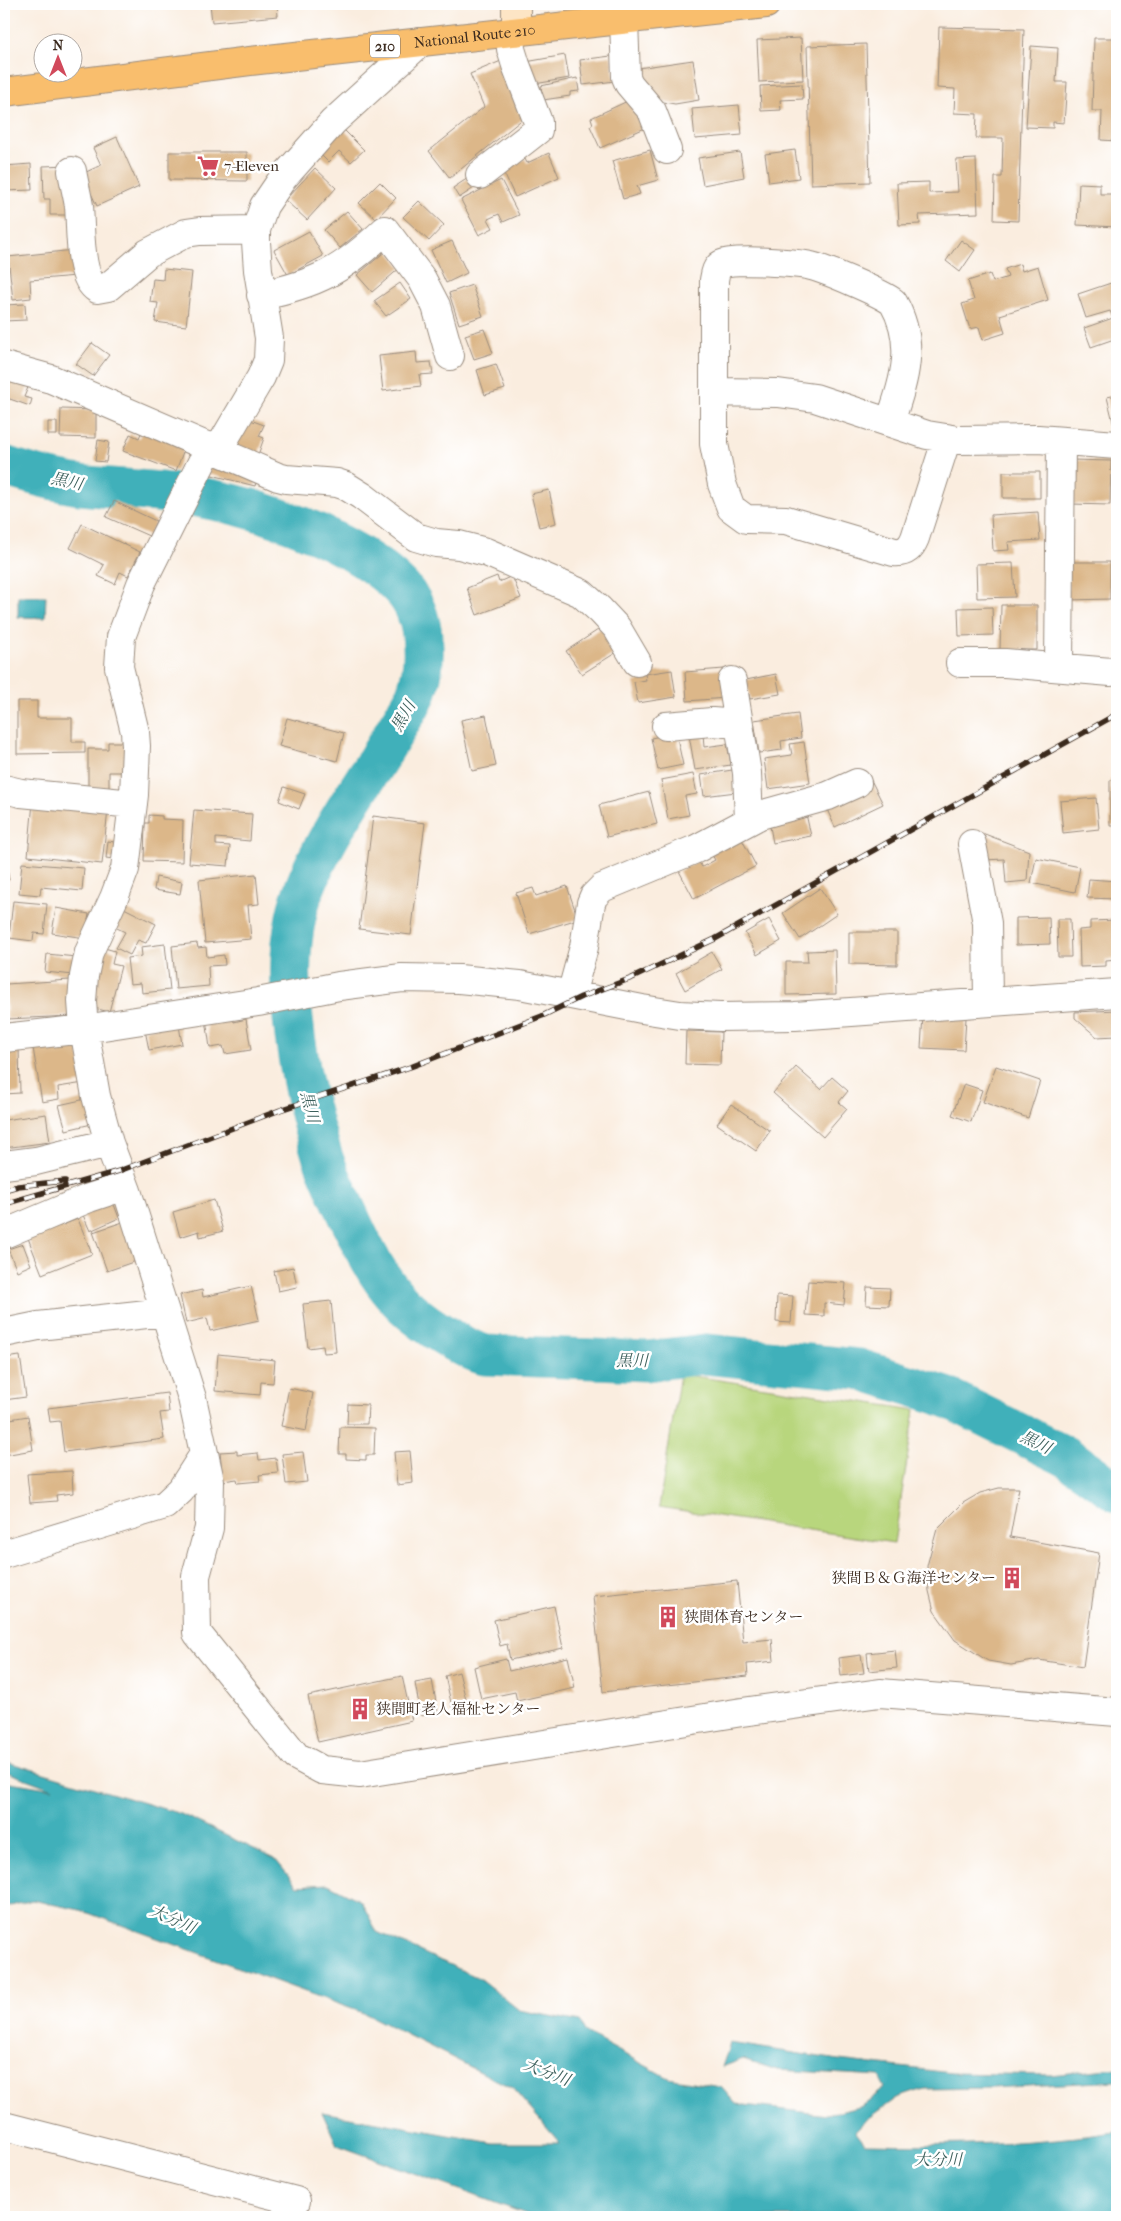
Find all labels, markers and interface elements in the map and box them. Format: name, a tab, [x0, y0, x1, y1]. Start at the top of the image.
street label: National Route 210	[413, 21, 536, 52]
north arrow	[32, 32, 82, 82]
road number: 210	[370, 34, 400, 58]
text: N	[53, 37, 64, 54]
supermarket icon: 7-Eleven	[195, 153, 221, 179]
place label: 7-Eleven	[224, 157, 279, 175]
water label: 黒川	[49, 468, 87, 494]
water label: 黒川	[387, 696, 420, 735]
water label: 黒川	[297, 1089, 324, 1127]
water label: 黒川	[616, 1351, 650, 1370]
water label: 黒川	[1017, 1426, 1056, 1458]
building icon: 狭間Ｂ＆Ｇ海洋センター	[999, 1565, 1025, 1591]
place label: 狭間Ｂ＆Ｇ海洋センター	[832, 1569, 996, 1587]
building icon: 狭間体育センター	[655, 1604, 681, 1630]
place label: 狭間体育センター	[684, 1608, 803, 1626]
building icon: 狭間町老人福祉センター	[347, 1696, 373, 1722]
place label: 狭間町老人福祉センター	[376, 1700, 540, 1718]
water label: 大分川	[147, 1901, 201, 1938]
water label: 大分川	[521, 2055, 575, 2090]
water label: 大分川	[914, 2150, 964, 2169]

